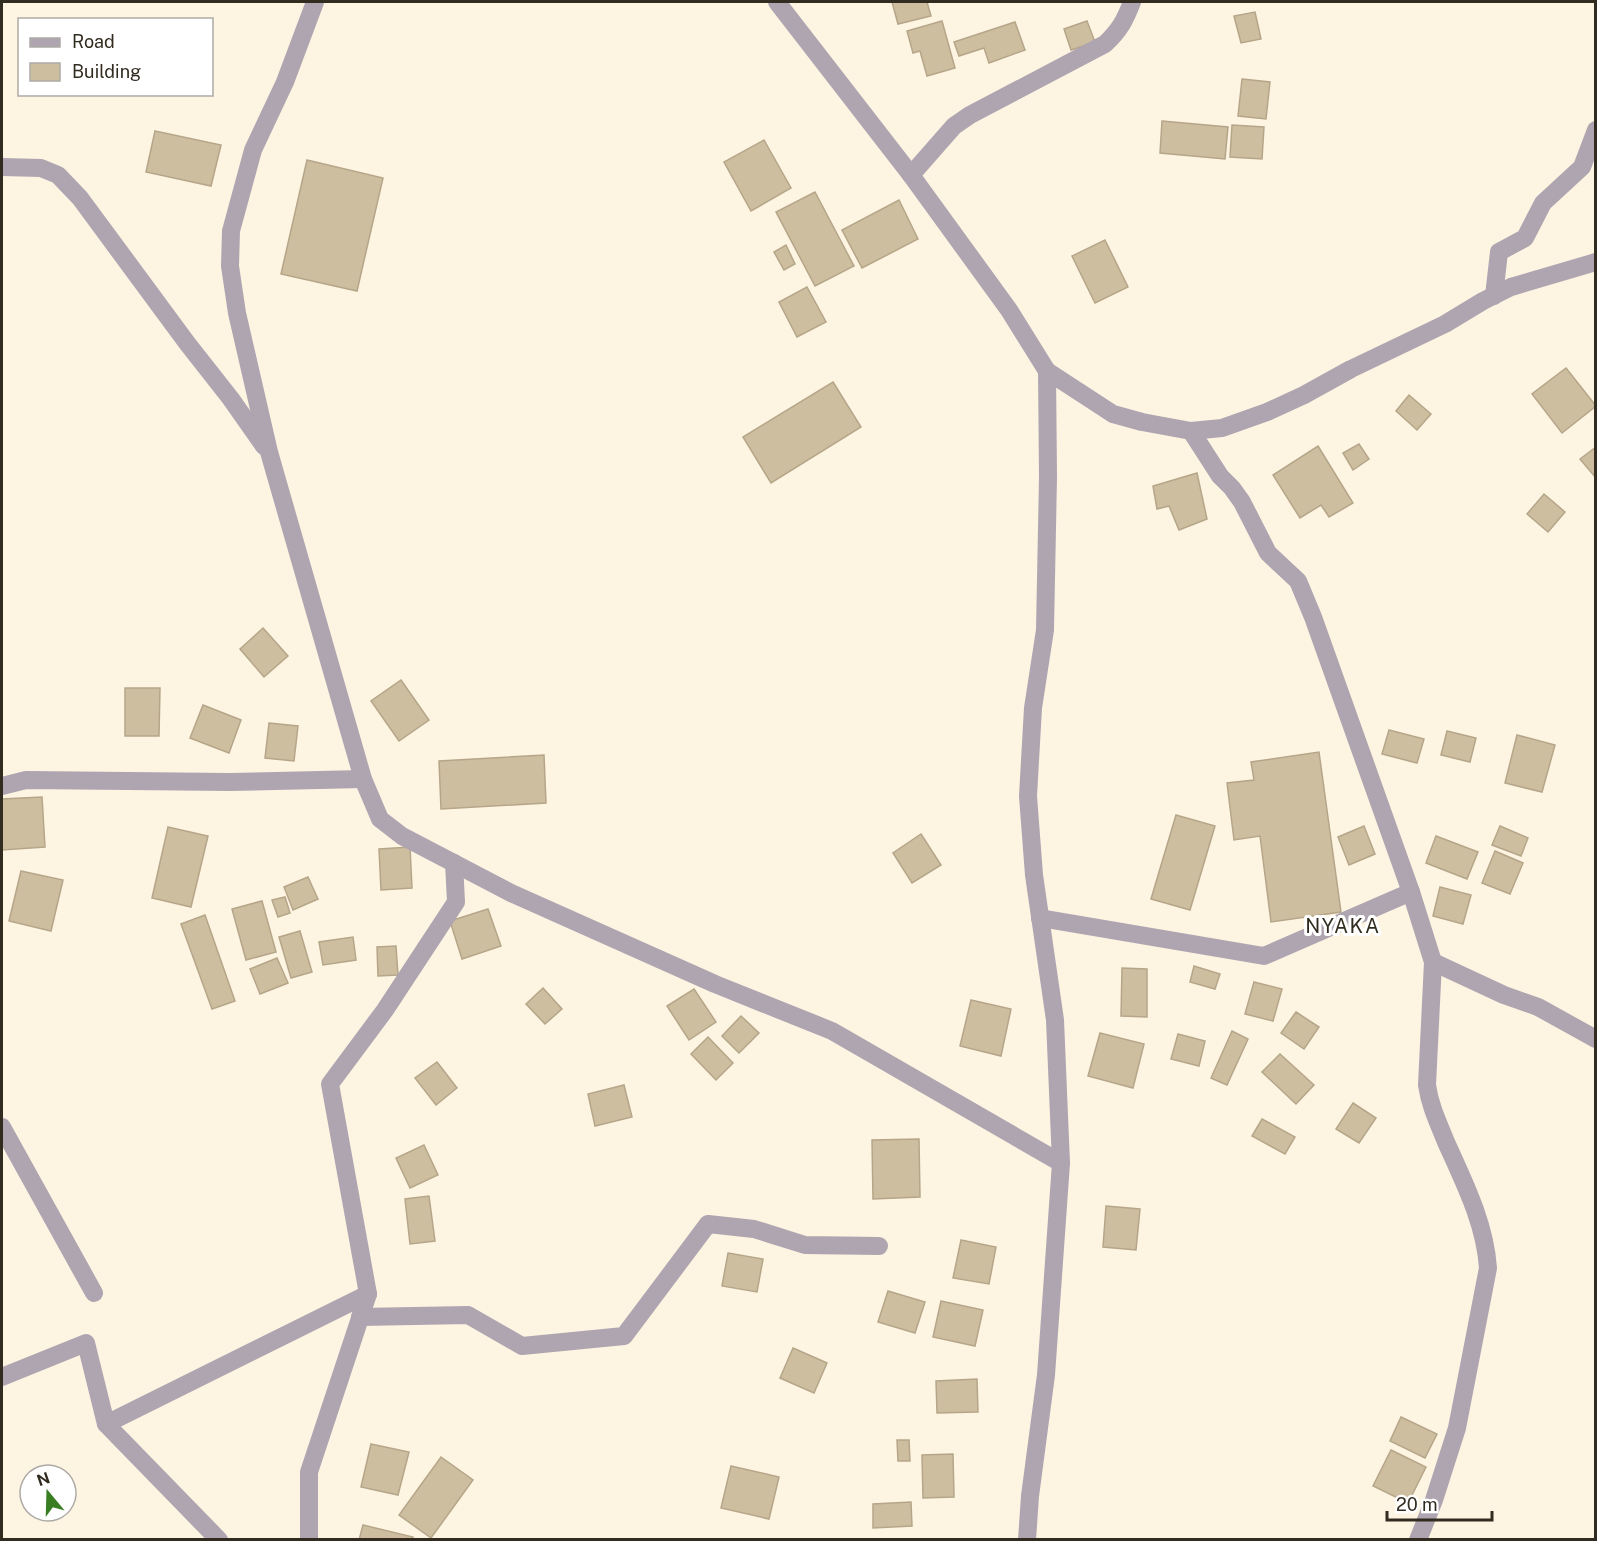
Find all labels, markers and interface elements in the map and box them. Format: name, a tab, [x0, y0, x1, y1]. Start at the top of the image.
legend	[18, 18, 213, 96]
text: Road	[72, 31, 115, 52]
text: Building	[72, 61, 141, 82]
district label: NYAKA	[1305, 914, 1381, 938]
north arrow	[18, 1463, 78, 1523]
text: N	[34, 1468, 52, 1490]
scale bar	[1387, 1484, 1492, 1522]
text: 20 m	[1396, 1494, 1438, 1515]

